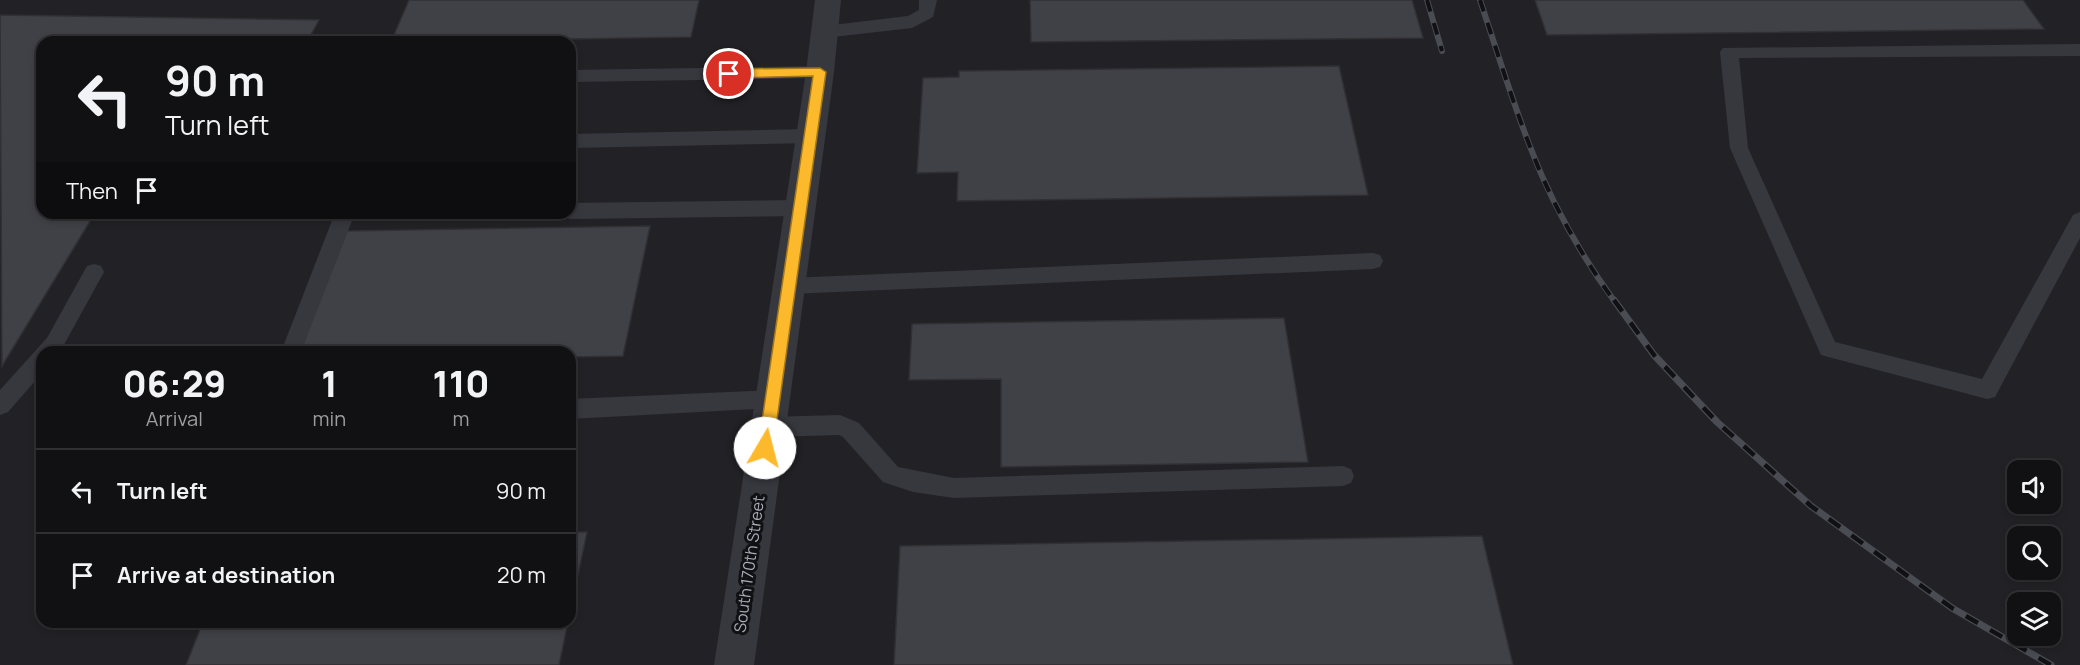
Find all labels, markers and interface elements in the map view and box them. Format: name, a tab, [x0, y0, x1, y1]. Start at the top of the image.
pin	[703, 48, 754, 99]
text: 90 m	[165, 51, 265, 109]
icon: arrive	[712, 57, 745, 90]
icon: left	[66, 60, 144, 138]
text: Turn left	[165, 106, 269, 143]
icon: arrive	[130, 174, 163, 207]
text: Then	[66, 176, 118, 206]
text: 06:29	[122, 359, 226, 408]
text: 1	[321, 359, 338, 408]
text: 110	[433, 359, 490, 408]
text: Arrival	[146, 405, 203, 432]
text: min	[313, 405, 346, 432]
text: m	[453, 405, 470, 432]
position arrow	[733, 416, 797, 480]
map controls	[2007, 460, 2061, 646]
button: sound	[2007, 460, 2061, 514]
icon: left	[66, 475, 99, 508]
text: Turn left	[117, 476, 207, 506]
text: 90 m	[496, 476, 546, 506]
street label: South 170th Street	[728, 494, 770, 634]
button: search	[2007, 526, 2061, 580]
icon: arrive	[66, 559, 99, 592]
text: Arrive at destination	[117, 560, 335, 590]
text: 20 m	[497, 560, 546, 590]
button: layers	[2007, 592, 2061, 646]

